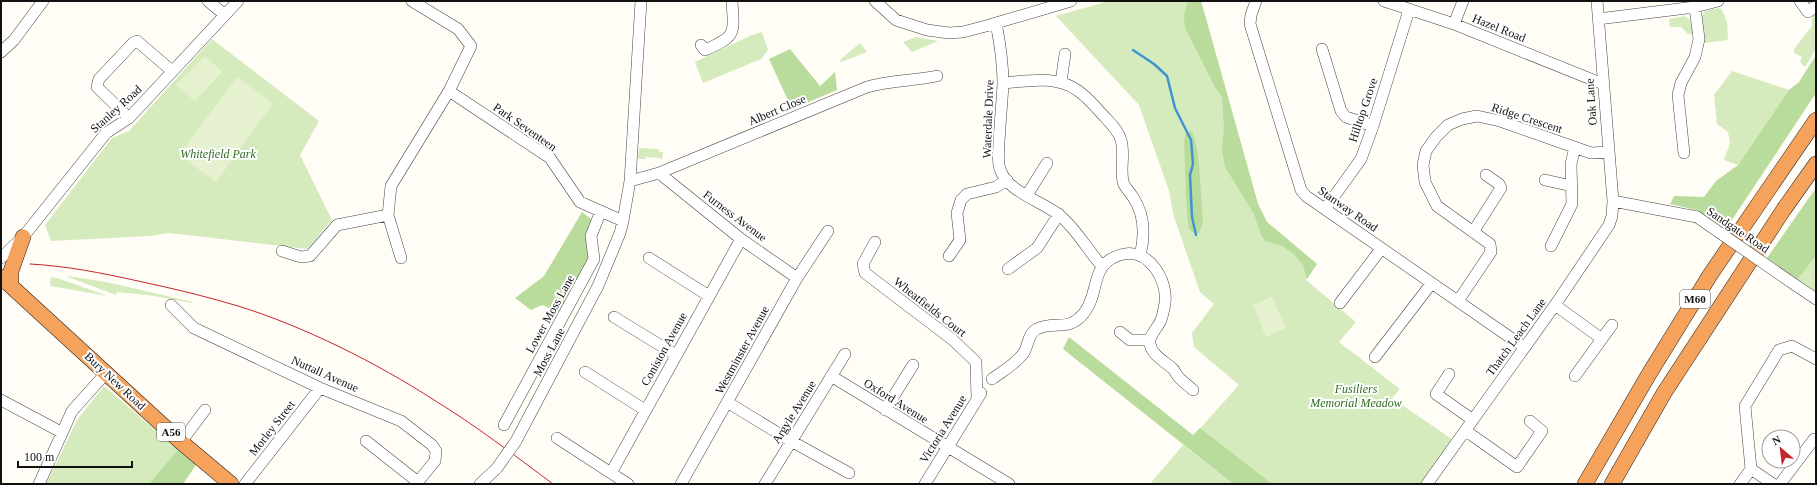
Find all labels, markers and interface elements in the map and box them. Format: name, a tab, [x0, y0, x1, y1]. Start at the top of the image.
street label: Hazel Road	[1470, 11, 1528, 45]
street label: Hilltop Grove	[1345, 76, 1381, 144]
street label: Oak Lane	[1582, 78, 1600, 126]
street label: Waterdale Drive	[980, 79, 996, 159]
street label: Stanley Road	[87, 82, 145, 136]
street label: Albert Close	[746, 92, 808, 128]
street label: Park Seventeen	[491, 100, 559, 154]
street label: Ridge Crescent	[1490, 100, 1565, 136]
park label: Whitefield Park	[180, 147, 256, 161]
street label: Stanway Road	[1315, 183, 1381, 235]
street label: Furness Avenue	[700, 188, 770, 244]
street label: Sandgate Road	[1704, 204, 1772, 256]
street label: Lower Moss Lane	[523, 272, 577, 356]
street label: Wheatfields Court	[891, 274, 970, 340]
road number: M60	[1680, 290, 1710, 308]
street label: Thatch Leach Lane	[1483, 295, 1549, 379]
street label: Westminster Avenue	[712, 304, 772, 396]
street label: Coniston Avenue	[638, 310, 690, 388]
street label: Moss Lane	[530, 325, 568, 379]
street label: Bury New Road	[82, 349, 148, 413]
street label: Nuttall Avenue	[289, 353, 361, 395]
street label: Oxford Avenue	[861, 376, 931, 426]
street label: Argyle Avenue	[769, 378, 819, 446]
park label: Fusiliers Memorial Meadow	[1309, 382, 1402, 410]
street label: Victoria Avenue	[917, 392, 969, 466]
street label: Morley Street	[246, 397, 298, 458]
road number: A56	[157, 423, 185, 441]
north arrow	[1761, 429, 1801, 469]
text: N	[1770, 433, 1783, 447]
scale bar	[18, 443, 132, 469]
text: 100 m	[24, 450, 55, 464]

